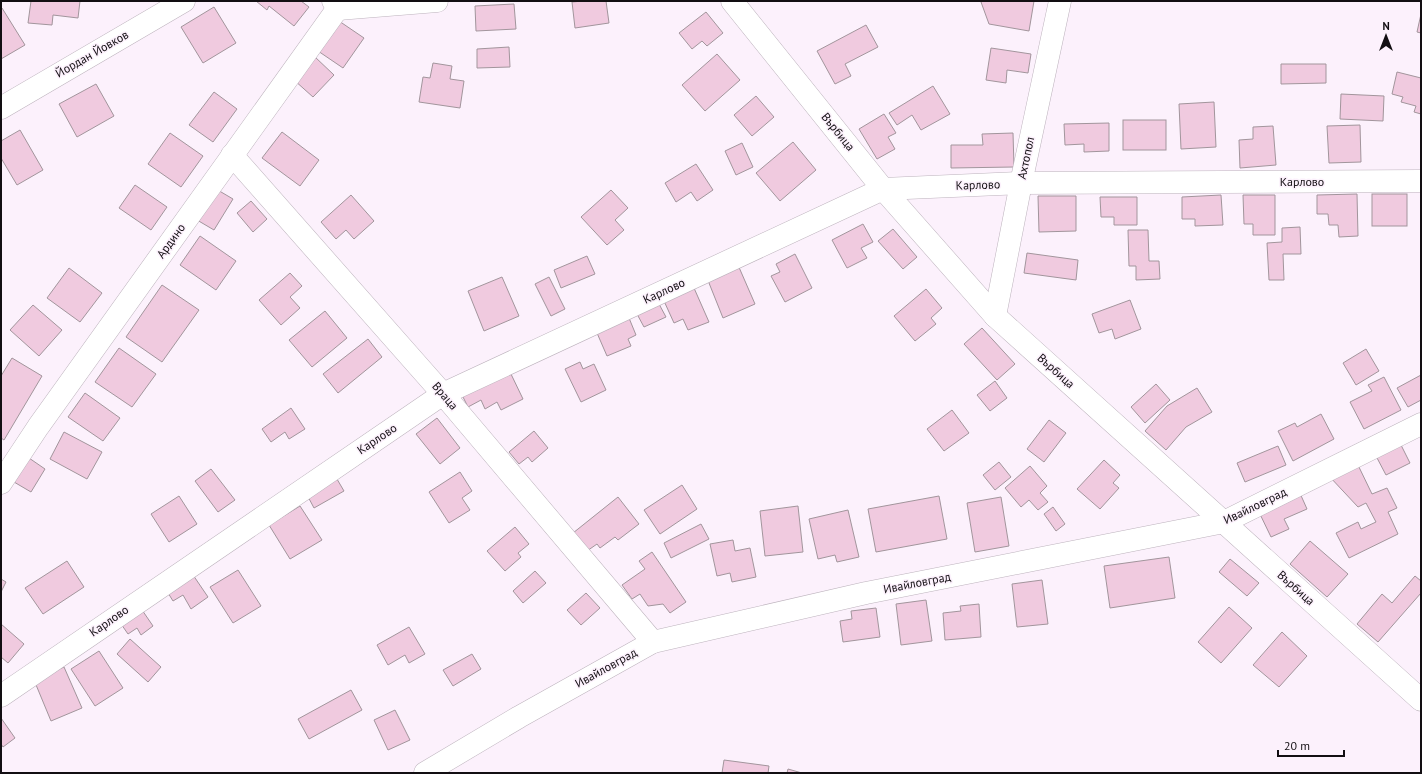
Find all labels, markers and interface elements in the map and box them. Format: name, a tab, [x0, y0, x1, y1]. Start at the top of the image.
north arrow	[1366, 16, 1406, 56]
text: N	[1382, 19, 1390, 33]
street label: Йордан Йовков	[53, 27, 131, 81]
street label: Върбица	[818, 109, 858, 154]
street label: Ахтопол	[1014, 135, 1037, 180]
street label: Карлово	[1280, 174, 1324, 189]
street label: Карлово	[955, 176, 1001, 193]
street label: Ардино	[153, 220, 188, 261]
street label: Карлово	[640, 274, 687, 307]
street label: Върбица	[1035, 350, 1078, 391]
street label: Враца	[429, 379, 462, 413]
street label: Карлово	[354, 420, 399, 457]
street label: Ивайловград	[1221, 484, 1289, 527]
street label: Върбица	[1275, 567, 1318, 608]
street label: Ивайловград	[882, 569, 952, 596]
street label: Карлово	[86, 602, 131, 640]
street label: Ивайловград	[572, 644, 640, 691]
scale bar	[1278, 732, 1344, 758]
text: 20 m	[1284, 738, 1310, 753]

